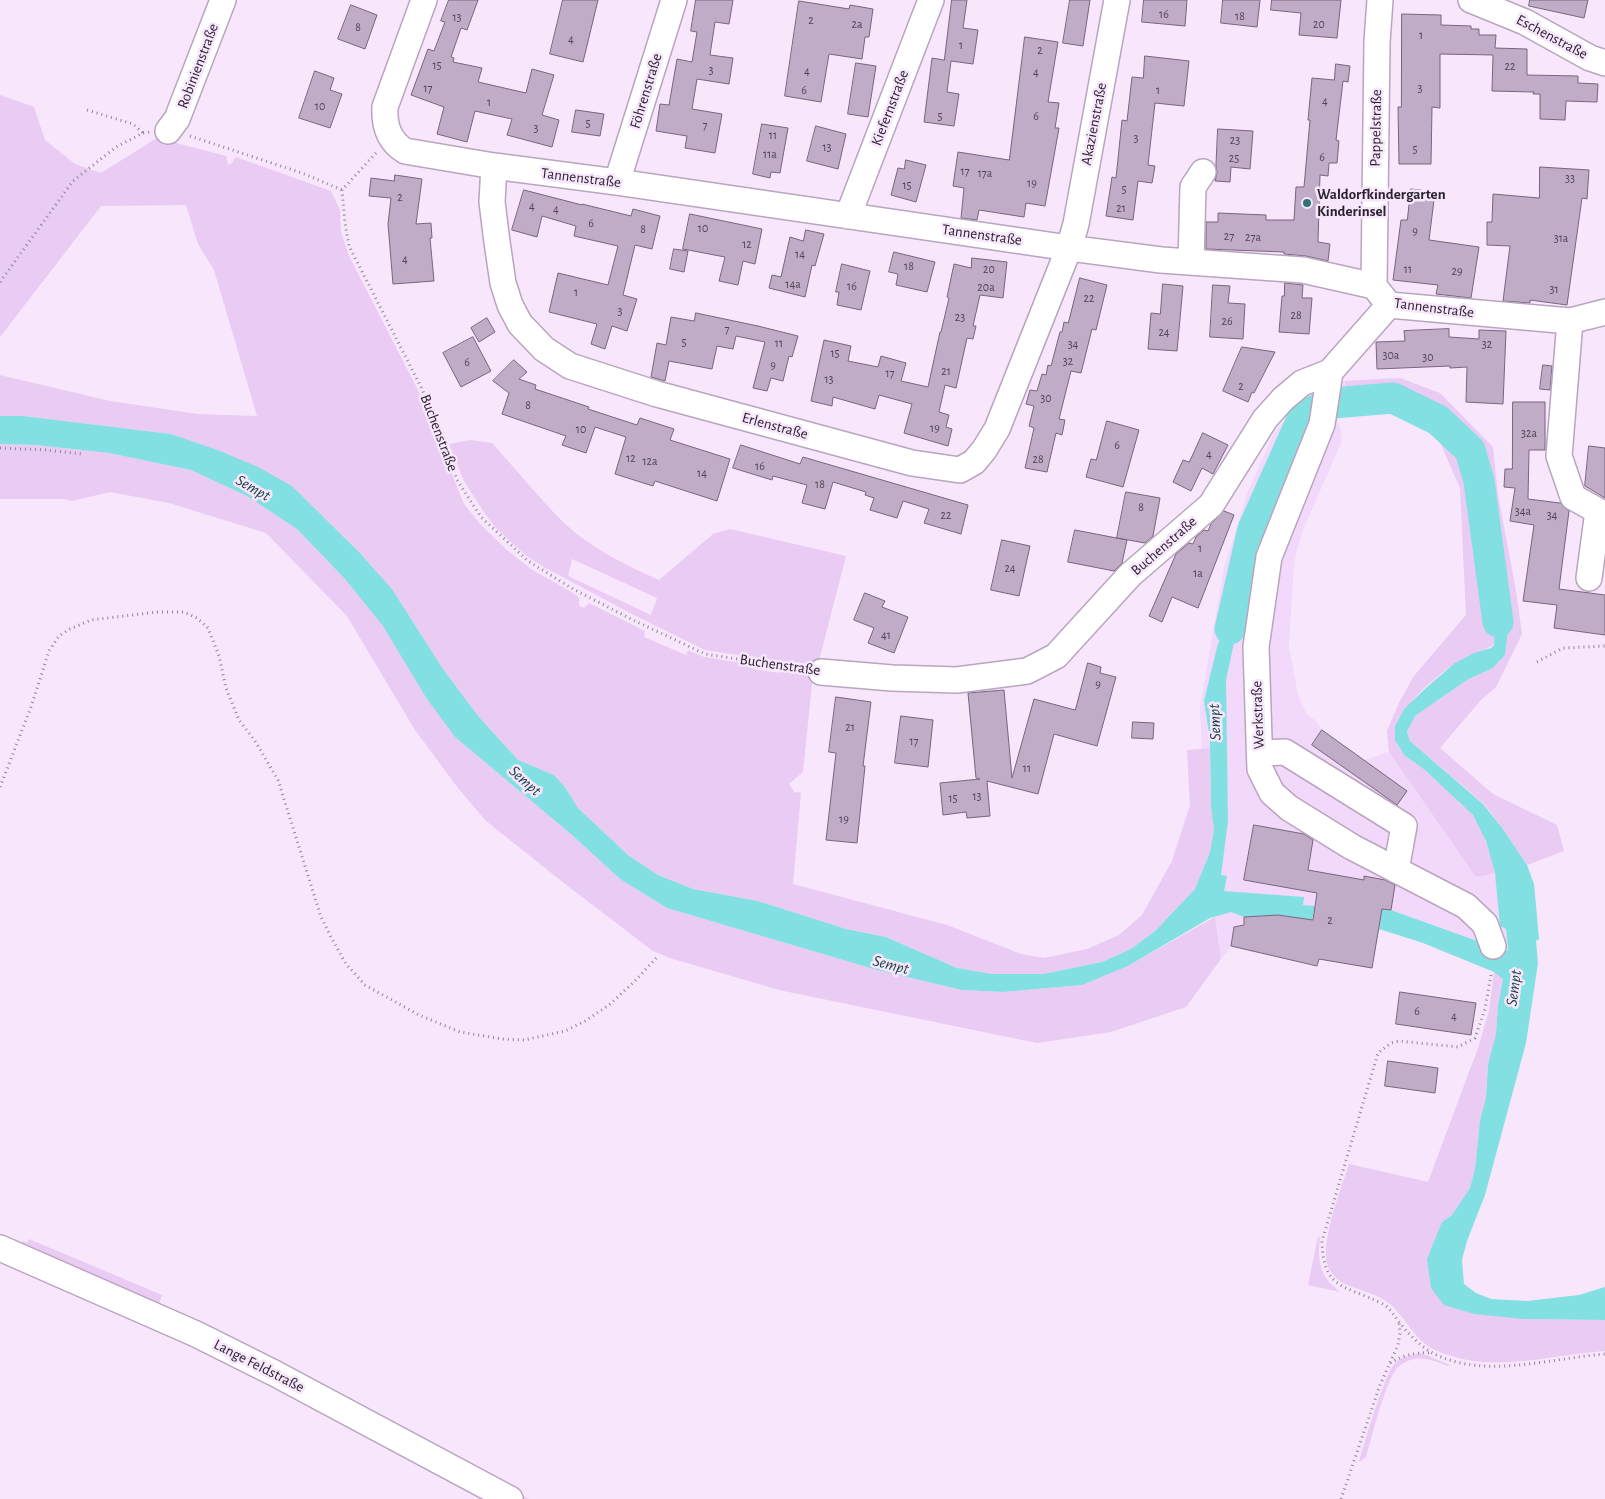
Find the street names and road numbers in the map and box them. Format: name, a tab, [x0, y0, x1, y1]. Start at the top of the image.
street label: Eschenstraße	[1513, 11, 1591, 63]
street label: Robinienstraße	[174, 21, 222, 111]
street label: Föhrenstraße	[626, 51, 666, 131]
street label: Kiefernstraße	[867, 68, 913, 148]
street label: Akazienstraße	[1077, 81, 1111, 167]
street label: Pappelstraße	[1366, 89, 1386, 167]
street label: Tannenstraße	[540, 164, 622, 192]
street label: Tannenstraße	[941, 220, 1023, 250]
street label: Tannenstraße	[1393, 294, 1475, 322]
street label: Buchenstraße	[416, 392, 462, 474]
street label: Erlenstraße	[740, 409, 810, 443]
street label: Buchenstraße	[1127, 513, 1201, 579]
street label: Buchenstraße	[739, 650, 821, 680]
street label: Werkstraße	[1248, 680, 1268, 750]
street label: Lange Feldstraße	[211, 1336, 307, 1396]

